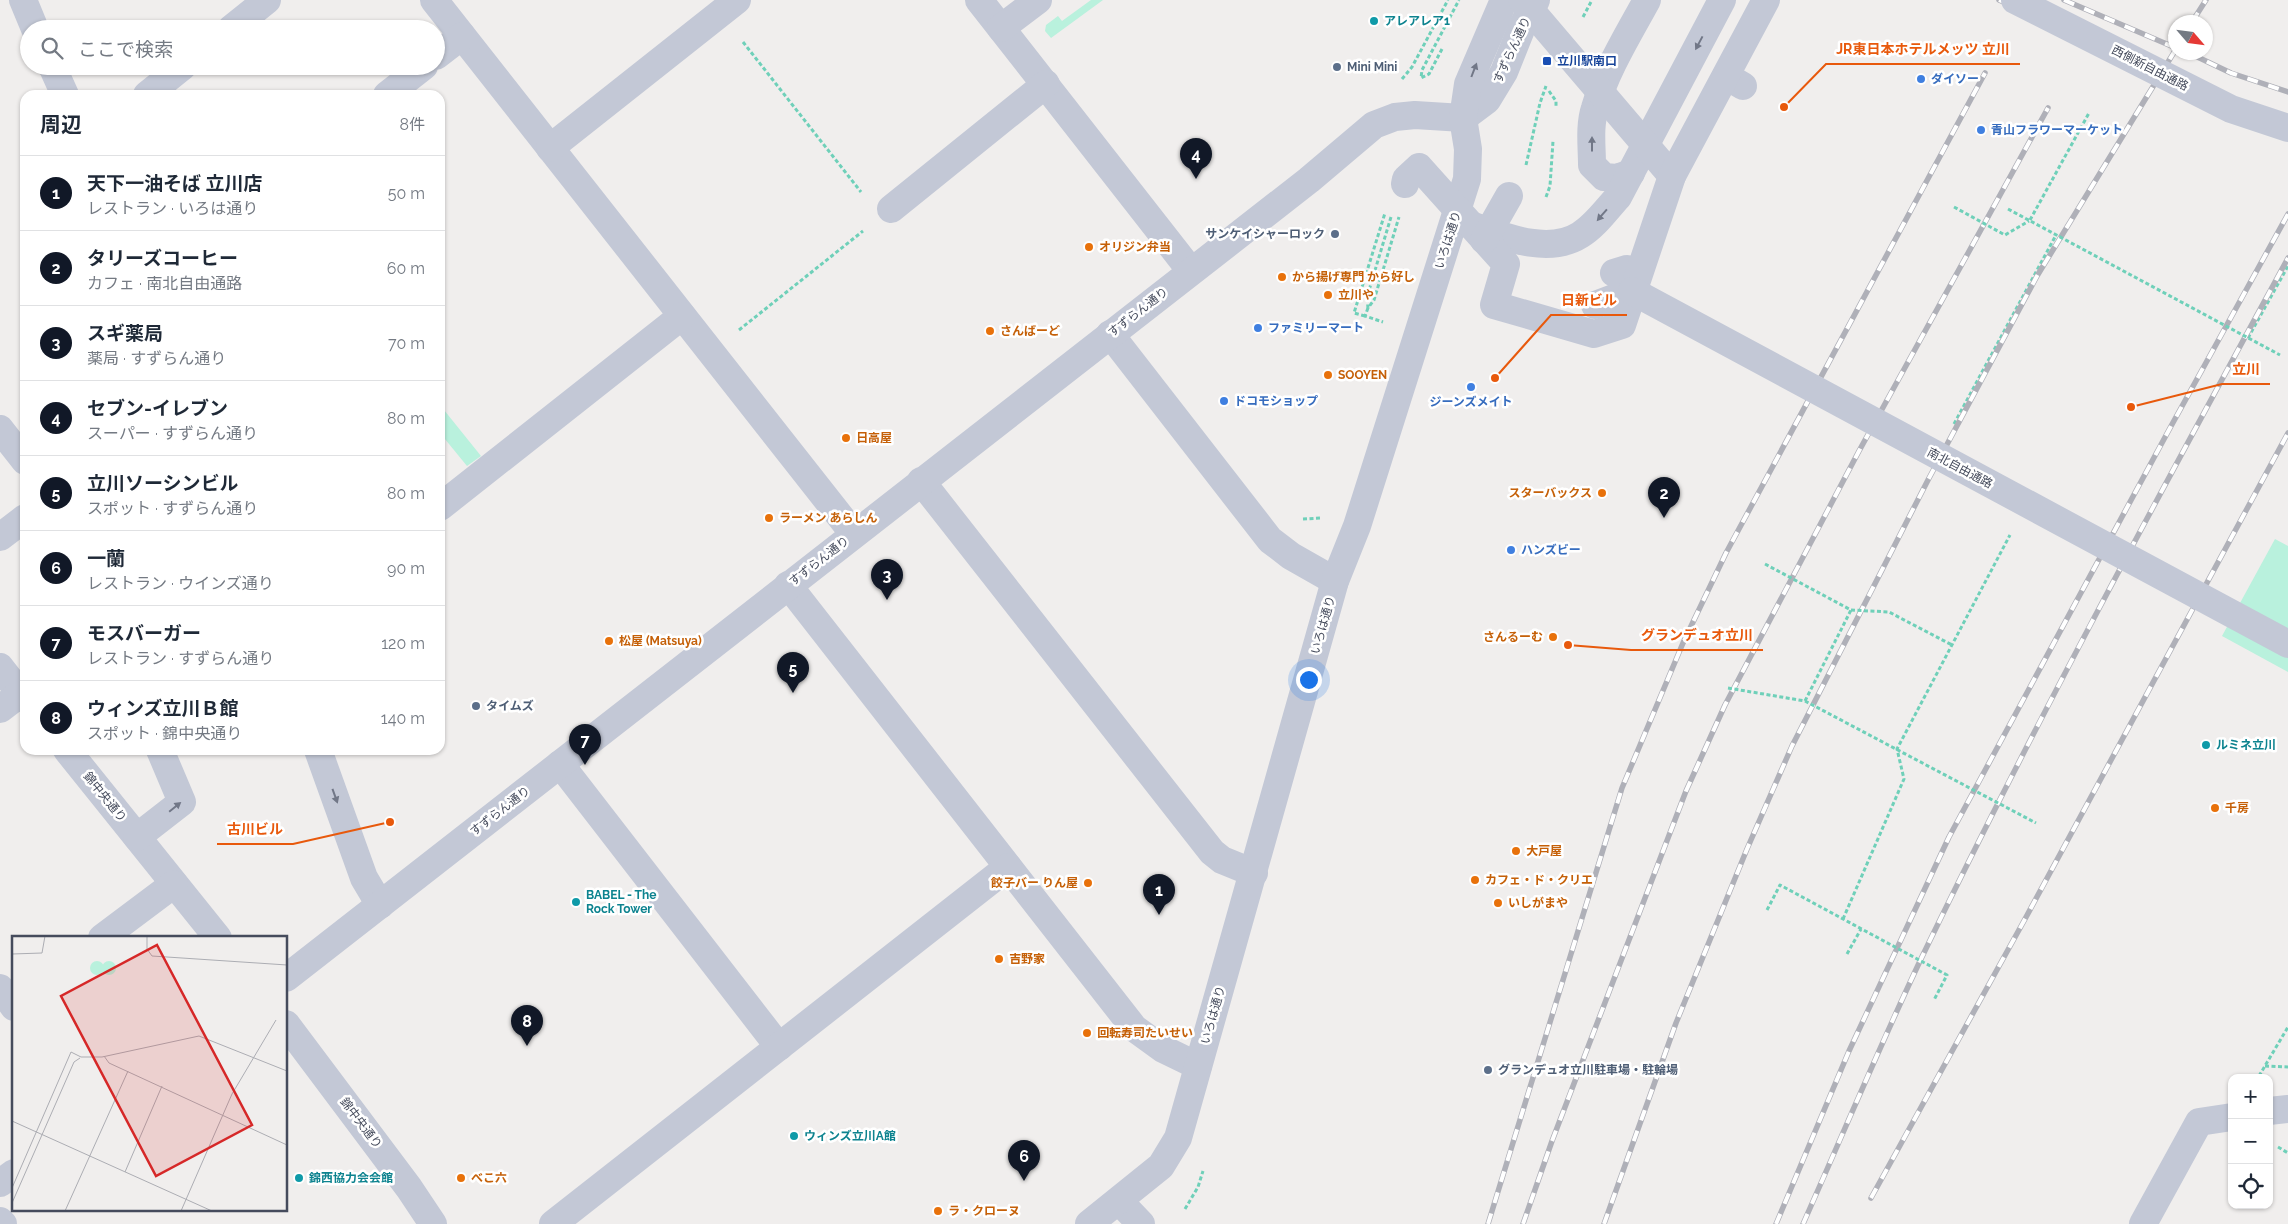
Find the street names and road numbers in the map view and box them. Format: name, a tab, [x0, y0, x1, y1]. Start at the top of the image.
street label: すずらん通り	[1490, 14, 1534, 86]
street label: 西側新自由通路	[2109, 43, 2191, 93]
street label: いろは通り	[1432, 209, 1464, 271]
street label: すずらん通り	[1105, 284, 1171, 340]
street label: 南北自由通路	[1925, 445, 1995, 491]
street label: すずらん通り	[786, 533, 852, 589]
street label: いろは通り	[1308, 594, 1338, 656]
street label: 錦中央通り	[81, 769, 129, 825]
street label: すずらん通り	[467, 783, 533, 839]
street label: いろは通り	[1198, 984, 1228, 1046]
street label: 錦中央通り	[337, 1095, 385, 1151]

